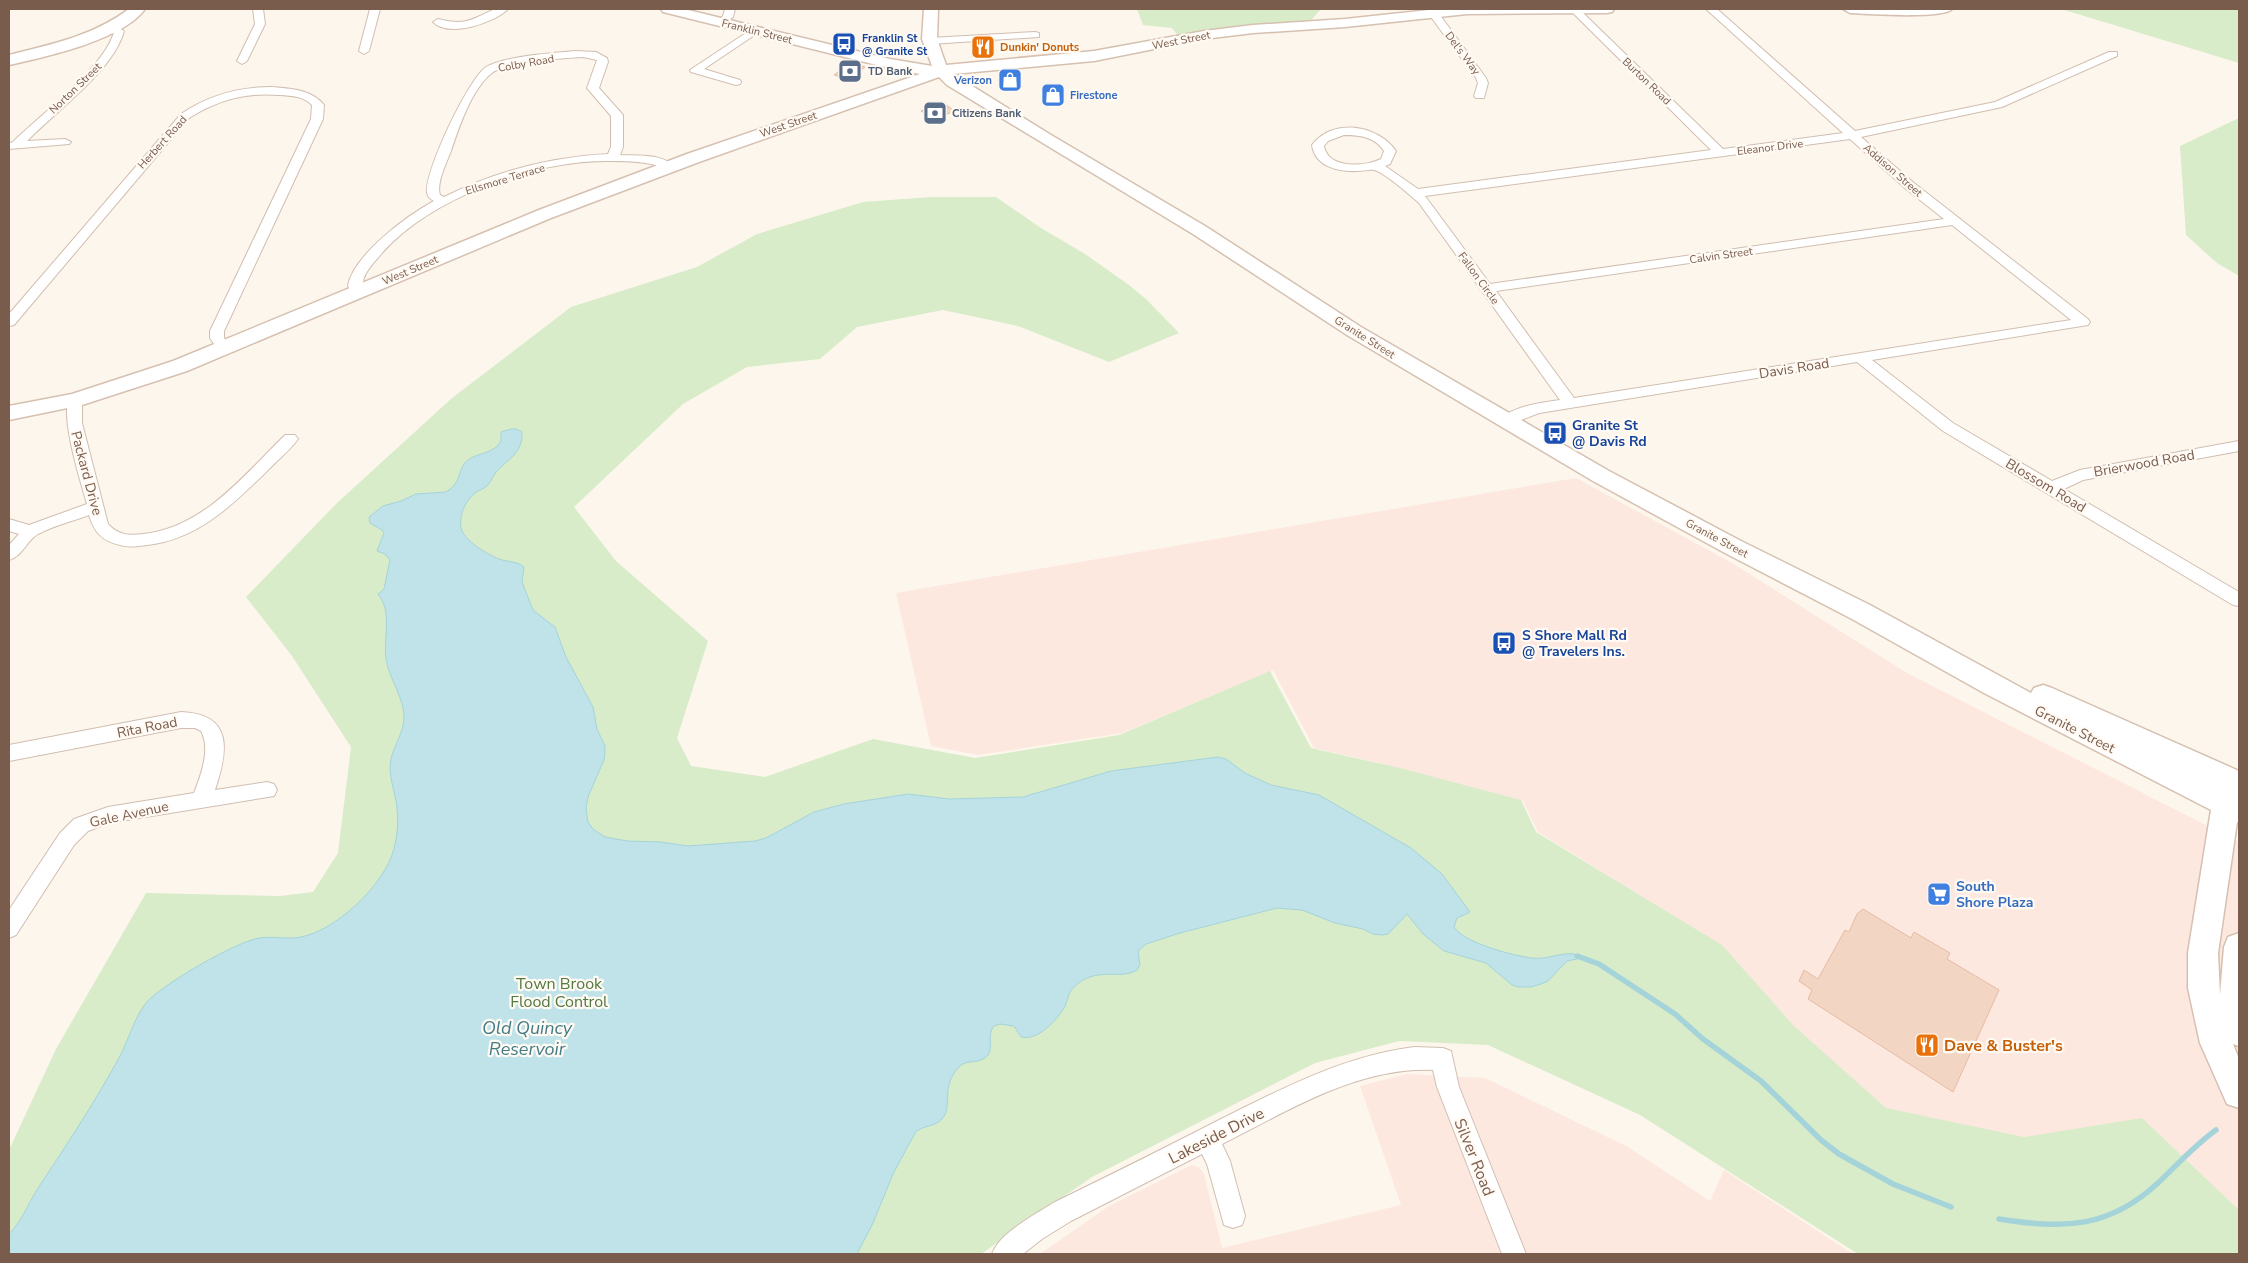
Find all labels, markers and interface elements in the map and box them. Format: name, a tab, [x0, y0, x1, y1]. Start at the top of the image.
street label: Franklin Street	[720, 15, 794, 48]
street label: West Street	[1151, 27, 1212, 54]
street label: Del's Way	[1441, 29, 1484, 78]
bus stop icon: Franklin St @ Granite St	[831, 31, 857, 57]
place label: Franklin St @ Granite St	[862, 31, 928, 59]
restaurant icon: Dunkin' Donuts	[970, 34, 996, 60]
place label: Dunkin' Donuts	[1000, 40, 1079, 55]
street label: Colby Road	[497, 51, 555, 76]
street label: Burton Road	[1619, 54, 1674, 108]
bank icon: TD Bank	[837, 58, 863, 84]
street label: Norton Street	[46, 59, 105, 117]
place label: TD Bank	[868, 64, 913, 79]
shop icon: Verizon	[997, 67, 1023, 93]
place label: Verizon	[953, 73, 992, 88]
shop icon: Firestone	[1040, 82, 1066, 108]
place label: Firestone	[1070, 88, 1117, 103]
bank icon: Citizens Bank	[922, 100, 948, 126]
place label: Citizens Bank	[952, 106, 1022, 121]
street label: West Street	[758, 108, 819, 141]
street label: Herbert Road	[134, 112, 190, 172]
street label: Eleanor Drive	[1736, 136, 1804, 159]
street label: Addison Street	[1860, 140, 1926, 200]
street label: Ellsmore Terrace	[464, 160, 547, 199]
street label: Calvin Street	[1689, 244, 1754, 267]
street label: Fallon Circle	[1455, 249, 1503, 308]
street label: West Street	[380, 252, 441, 289]
street label: Granite Street	[1332, 313, 1398, 362]
street label: Davis Road	[1757, 354, 1831, 383]
place label: Granite St @ Davis Rd	[1572, 416, 1647, 451]
bus stop icon: Granite St @ Davis Rd	[1542, 420, 1568, 446]
street label: Packard Drive	[66, 429, 107, 517]
street label: Brierwood Road	[2092, 445, 2196, 482]
street label: Blossom Road	[2002, 454, 2090, 517]
street label: Granite Street	[1683, 516, 1751, 561]
place label: S Shore Mall Rd @ Travelers Ins.	[1522, 626, 1627, 661]
bus stop icon: S Shore Mall Rd @ Travelers Ins.	[1491, 630, 1517, 656]
street label: Granite Street	[2031, 701, 2118, 758]
street label: Rita Road	[115, 712, 179, 743]
street label: Gale Avenue	[88, 797, 170, 832]
place label: South Shore Plaza	[1956, 877, 2033, 912]
supermarket icon: South Shore Plaza	[1926, 881, 1952, 907]
park label: Town Brook Flood Control	[510, 973, 608, 1013]
water label: Old Quincy Reservoir	[482, 1016, 573, 1061]
restaurant icon: Dave & Buster's	[1914, 1032, 1940, 1058]
place label: Dave & Buster's	[1944, 1035, 2063, 1057]
street label: Lakeside Drive	[1165, 1102, 1268, 1169]
street label: Silver Road	[1449, 1115, 1500, 1199]

